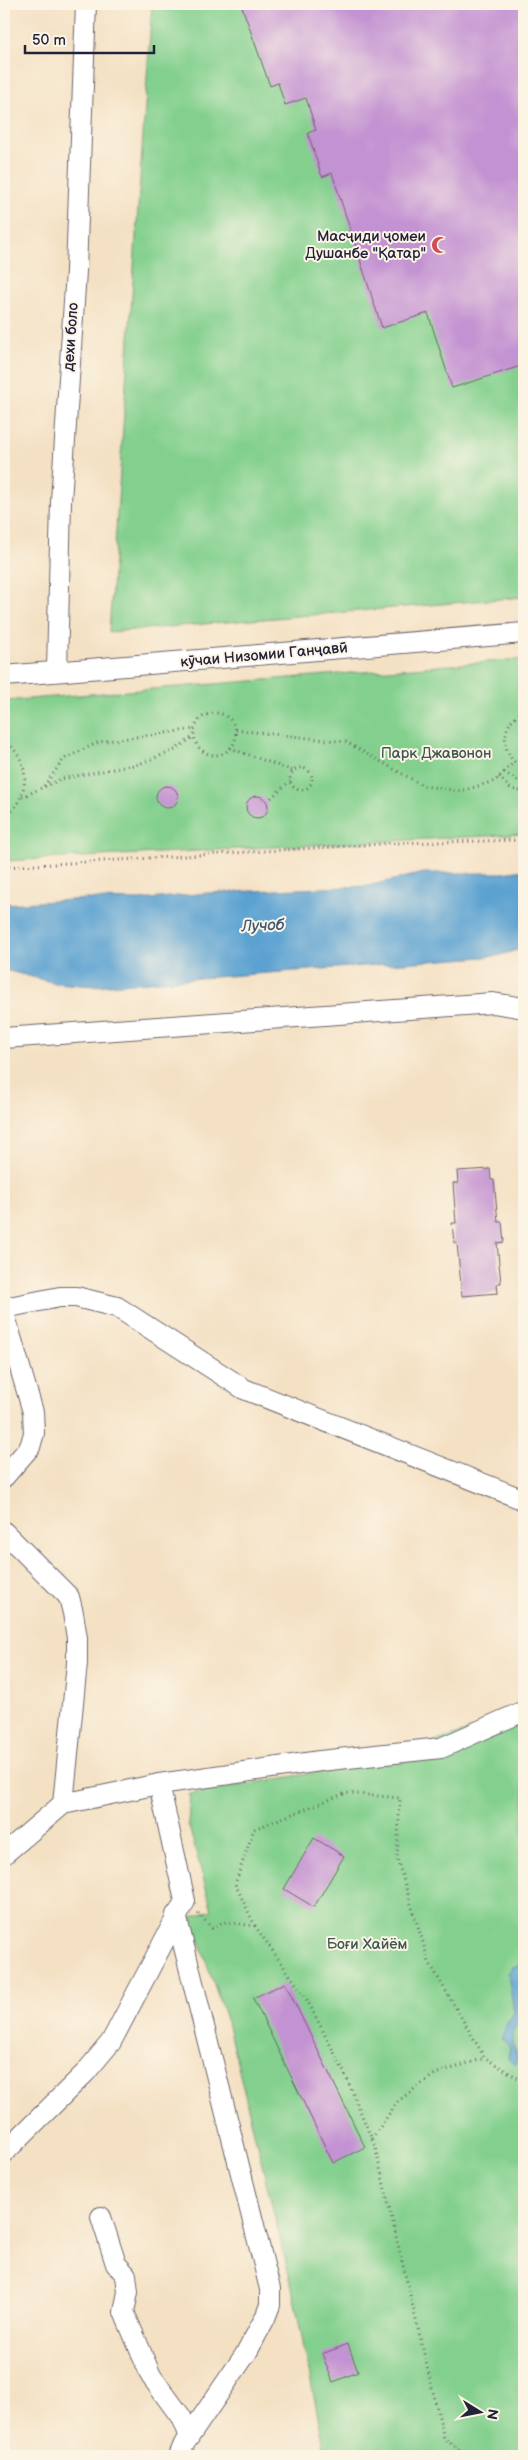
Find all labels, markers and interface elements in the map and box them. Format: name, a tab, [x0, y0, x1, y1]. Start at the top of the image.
scale bar	[25, 22, 154, 54]
text: 50 m	[32, 31, 66, 50]
place label: Масҷиди ҷомеи Душанбе "Қатар"	[305, 227, 426, 263]
mosque icon: Масҷиди ҷомеи Душанбе "Қатар"	[430, 235, 450, 255]
street label: дехи боло	[59, 302, 83, 372]
street label: кӯчаи Низомии Ганҷавӣ	[180, 638, 348, 672]
park label: Парк Джавонон	[381, 744, 491, 763]
water label: Лучоб	[240, 916, 286, 936]
park label: Боғи Хайём	[327, 1935, 407, 1954]
north arrow	[456, 2388, 506, 2438]
text: N	[483, 2408, 502, 2421]

